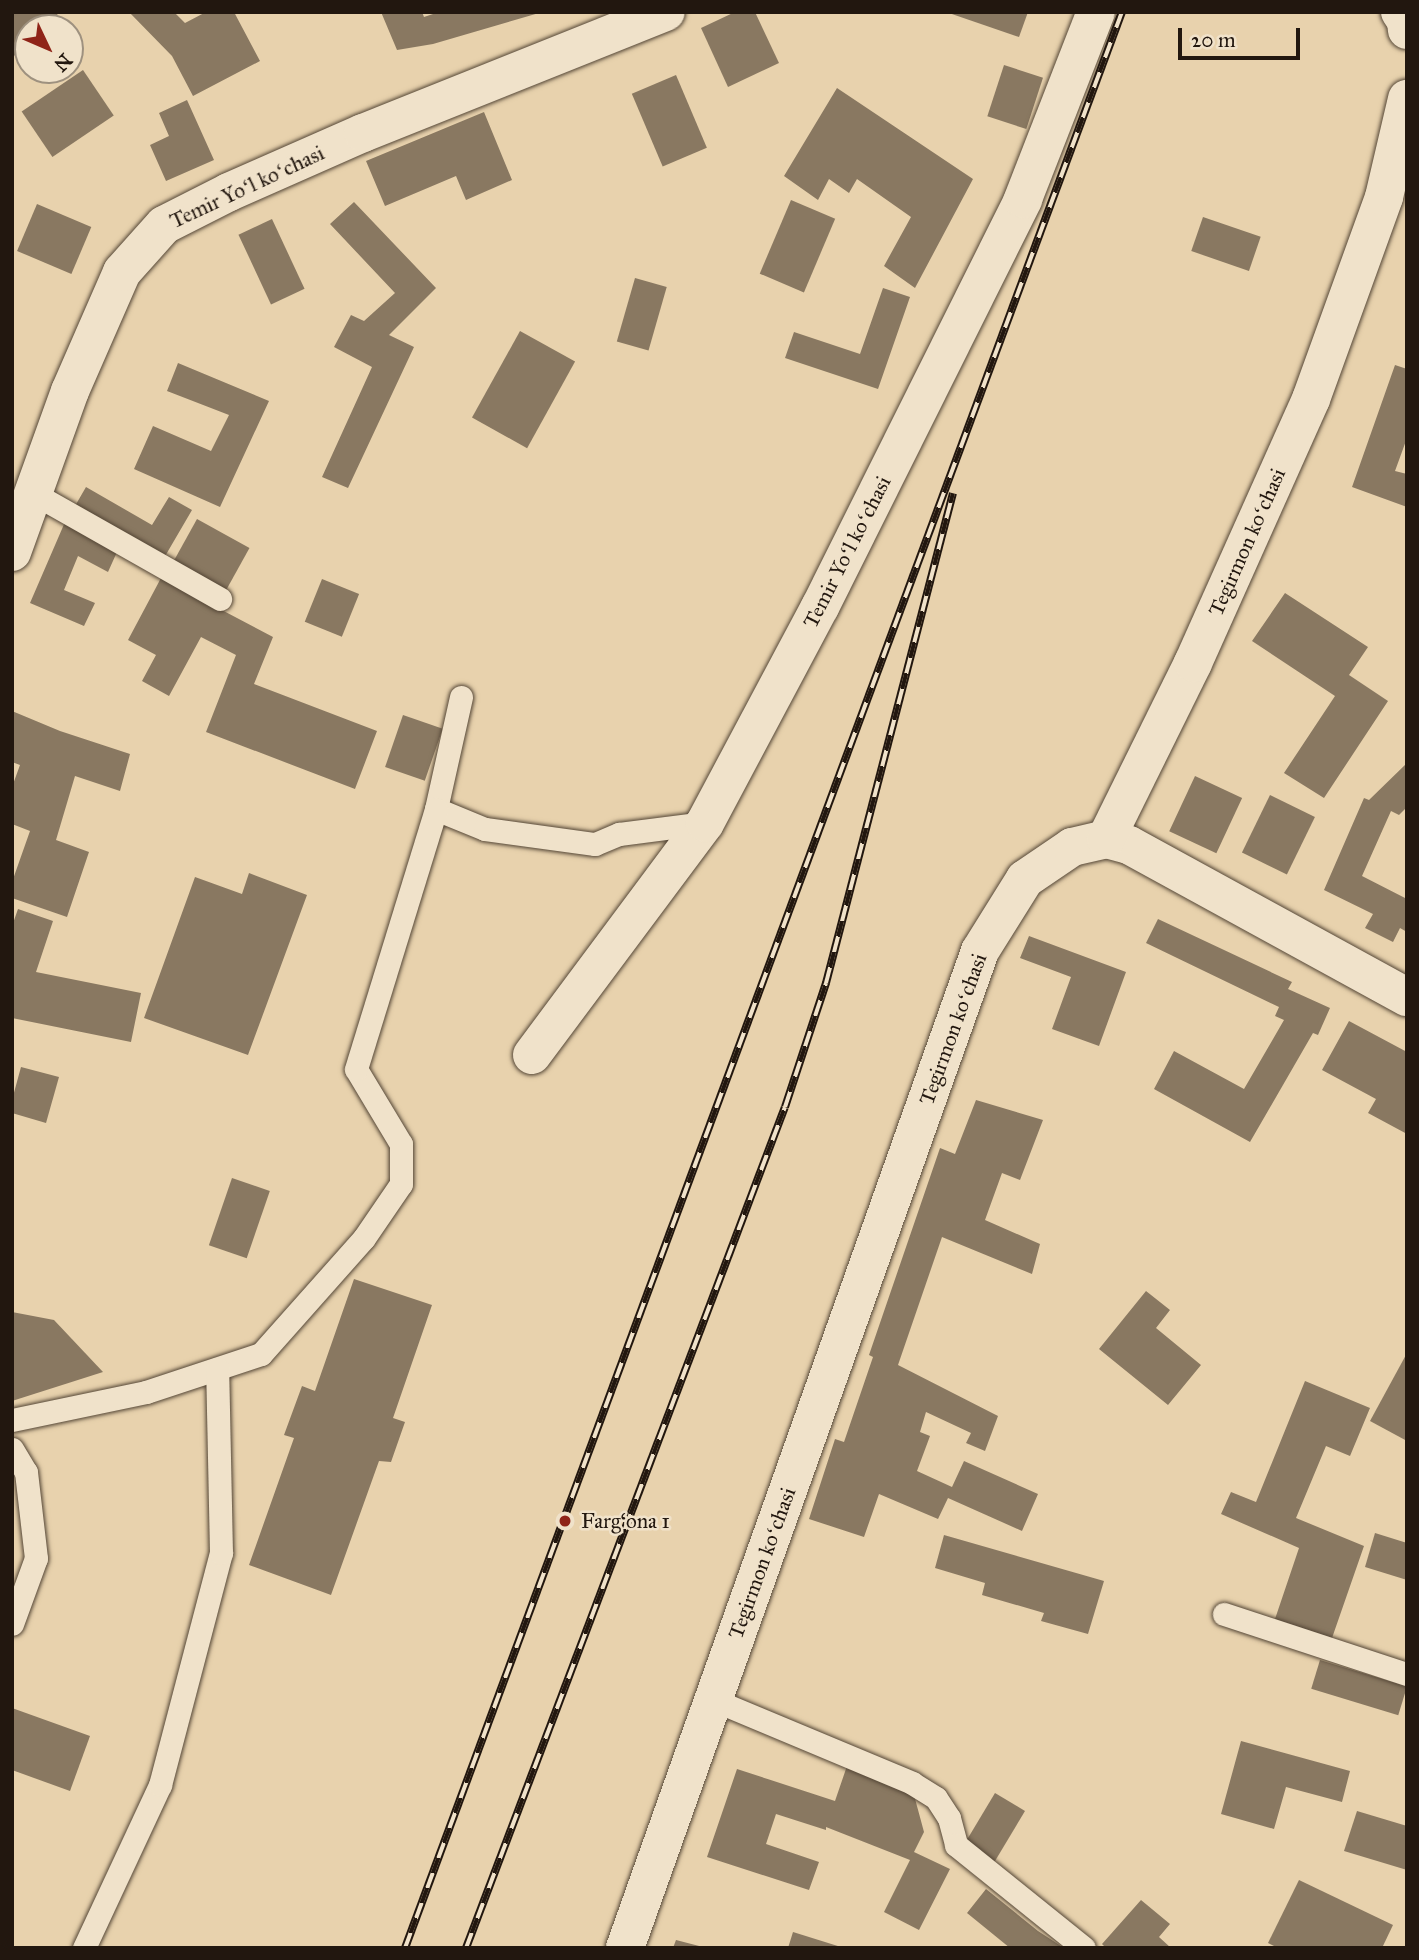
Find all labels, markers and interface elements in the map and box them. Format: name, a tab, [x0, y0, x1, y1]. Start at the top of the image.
north arrow	[14, 14, 84, 84]
scale bar	[1181, 14, 1304, 58]
text: 20 m	[1191, 27, 1236, 53]
text: N	[49, 49, 77, 76]
street label: Temir Yoʻl koʻchasi	[166, 140, 328, 234]
street label: Tegirmon koʻchasi	[1203, 464, 1291, 620]
street label: Temir Yoʻl koʻchasi	[798, 472, 896, 632]
street label: Tegirmon koʻchasi	[914, 950, 992, 1108]
street label: Tegirmon koʻchasi	[723, 1484, 801, 1642]
place label: Farg‘ona 1	[581, 1508, 670, 1534]
marker: Farg‘ona 1	[555, 1511, 575, 1531]

